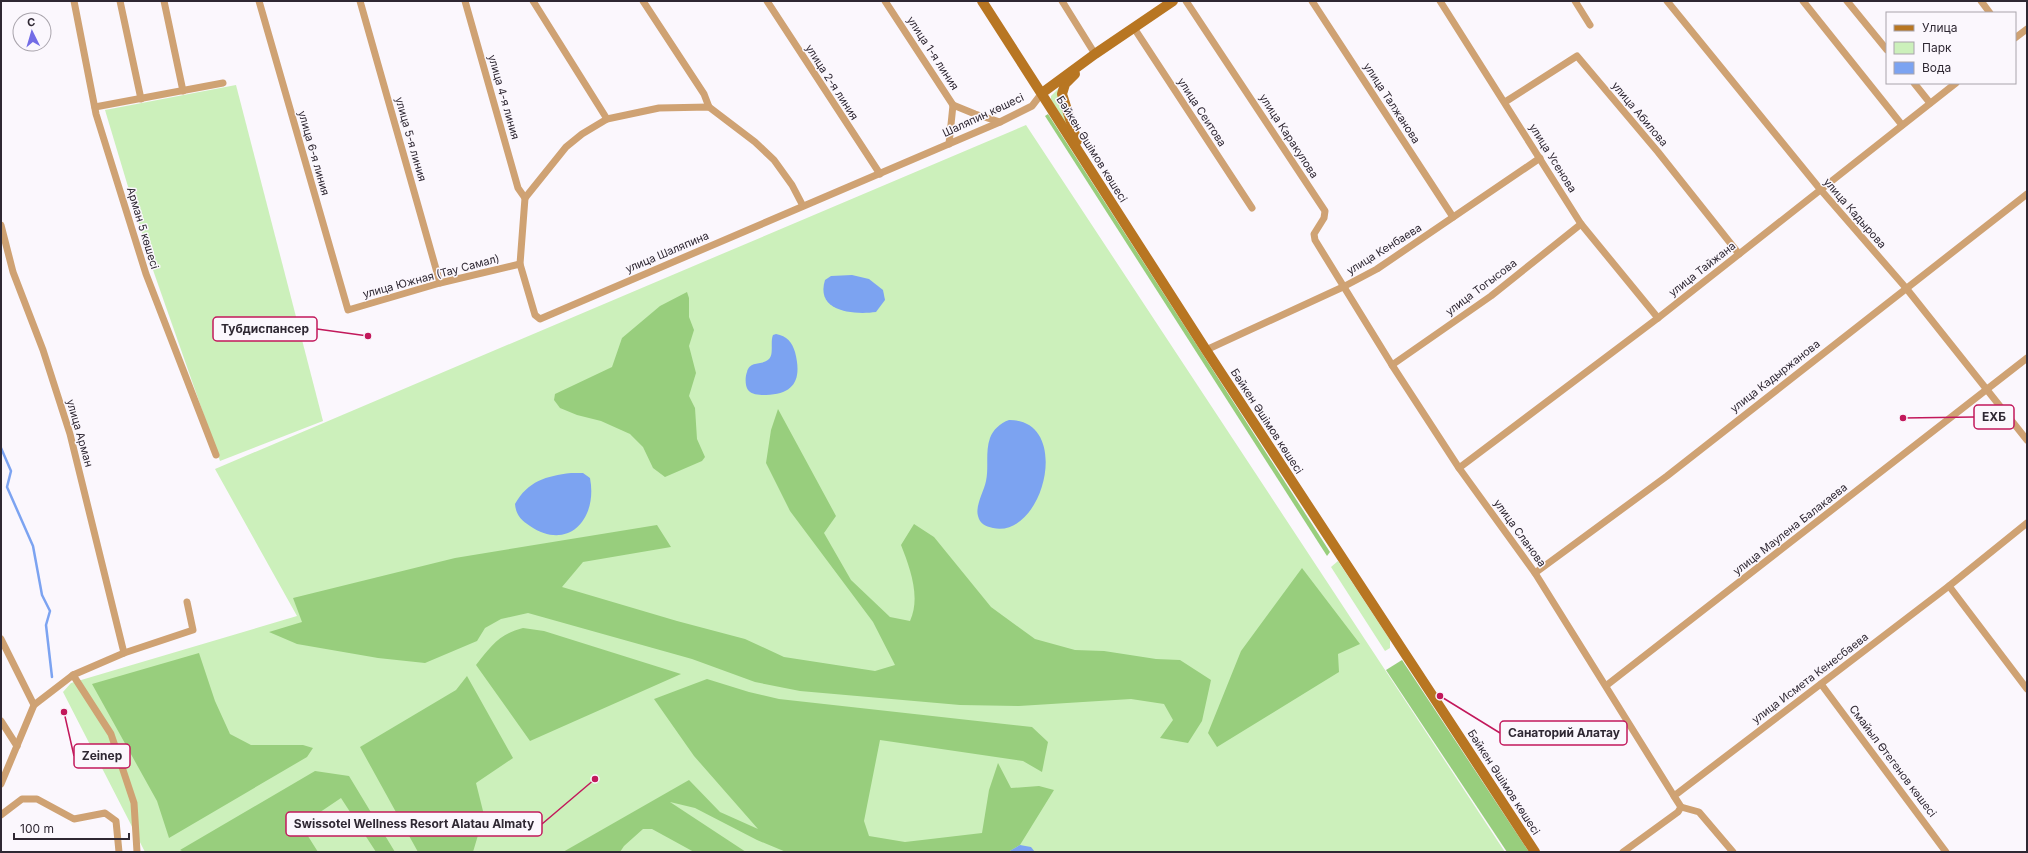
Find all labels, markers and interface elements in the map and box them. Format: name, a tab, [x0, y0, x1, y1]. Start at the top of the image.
north arrow	[12, 12, 52, 52]
legend	[1886, 12, 2016, 84]
street label: улица 1-я линия	[904, 14, 962, 92]
text: С	[26, 15, 36, 29]
text: Улица	[1922, 20, 1957, 35]
text: Парк	[1922, 40, 1952, 55]
street label: улица 2-я линия	[802, 42, 862, 122]
street label: улица 4-я линия	[485, 53, 523, 141]
street label: улица Талжанова	[1361, 60, 1423, 146]
text: Вода	[1922, 60, 1951, 75]
street label: улица Сеитова	[1175, 75, 1229, 149]
street label: улица Абилова	[1609, 79, 1671, 149]
street label: Шаляпин көшесі	[940, 90, 1026, 140]
street label: улица Каракулова	[1256, 91, 1322, 181]
street label: Бәйкен Әшімов көшесі	[1054, 93, 1130, 205]
street label: улица 5-я линия	[392, 95, 430, 183]
street label: улица 6-я линия	[295, 109, 333, 197]
street label: улица Усенова	[1526, 121, 1580, 195]
street label: улица Кадырова	[1821, 175, 1889, 251]
street label: Арман 5 көшесі	[124, 185, 162, 271]
street label: улица Кенбаева	[1344, 220, 1424, 278]
street label: улица Шаляпина	[623, 228, 711, 276]
street label: улица Тайжана	[1666, 239, 1738, 299]
street label: улица Южная (Тау Самал)	[361, 251, 501, 301]
street label: улица Тогысова	[1443, 256, 1519, 318]
callout: Тубдиспансер	[213, 317, 317, 341]
text: Тубдиспансер	[221, 321, 309, 336]
street label: улица Кадыржанова	[1727, 337, 1823, 415]
street label: Бәйкен Әшімов көшесі	[1228, 366, 1306, 476]
street label: улица Арман	[64, 398, 96, 468]
callout: ЕХБ	[1974, 405, 2014, 429]
text: ЕХБ	[1982, 409, 2006, 424]
street label: улица Маулена Балакаева	[1730, 480, 1850, 578]
street label: улица Сланова	[1491, 496, 1549, 570]
street label: улица Исмета Кенесбаева	[1749, 630, 1871, 726]
street label: Смайыл Өтегенов көшесі	[1846, 702, 1940, 820]
callout: Санаторий Алатау	[1500, 721, 1627, 745]
text: Санаторий Алатау	[1508, 725, 1621, 740]
street label: Бәйкен Әшімов көшесі	[1465, 727, 1543, 837]
callout: Zeinep	[74, 744, 130, 768]
text: Zeinep	[82, 748, 123, 763]
callout: Swissotel Wellness Resort Alatau Almaty	[286, 812, 542, 836]
scale bar	[14, 815, 129, 841]
text: Swissotel Wellness Resort Alatau Almaty	[294, 816, 535, 831]
text: 100 m	[20, 821, 54, 836]

